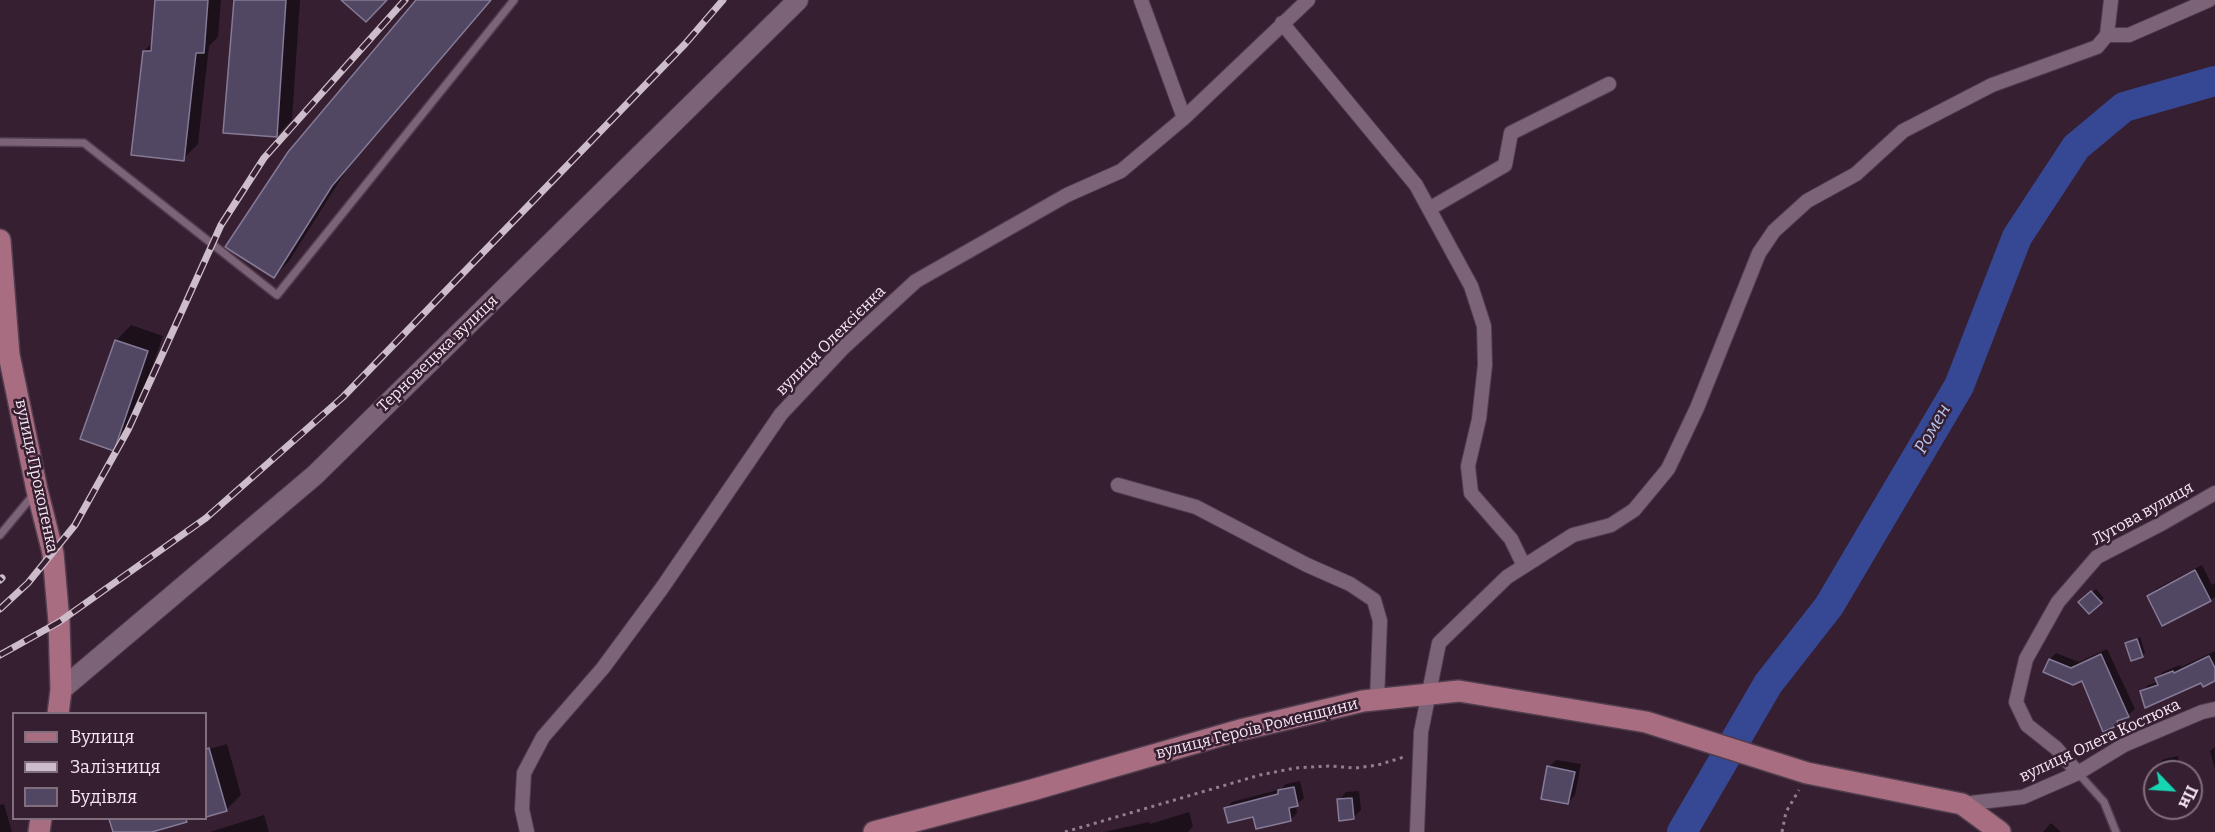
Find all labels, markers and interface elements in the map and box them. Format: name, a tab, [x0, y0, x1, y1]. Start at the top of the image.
street label: вулиця Олексієнка	[772, 282, 890, 400]
street label: Терновецька вулиця	[374, 292, 502, 416]
street label: вулиця Прокопенка	[10, 398, 62, 554]
water label: Ромен	[1910, 400, 1956, 458]
street label: Лугова вулиця	[2089, 478, 2197, 550]
street label: вулиця Героїв Роменщини	[1154, 695, 1360, 763]
street label: вулиця Олега Костюка	[2017, 695, 2183, 787]
legend	[12, 712, 207, 820]
text: Вулиця	[70, 726, 134, 748]
text: Залізниця	[70, 756, 161, 778]
north arrow	[2143, 760, 2203, 820]
text: Пн	[2174, 782, 2201, 811]
text: Будівля	[70, 786, 137, 808]

